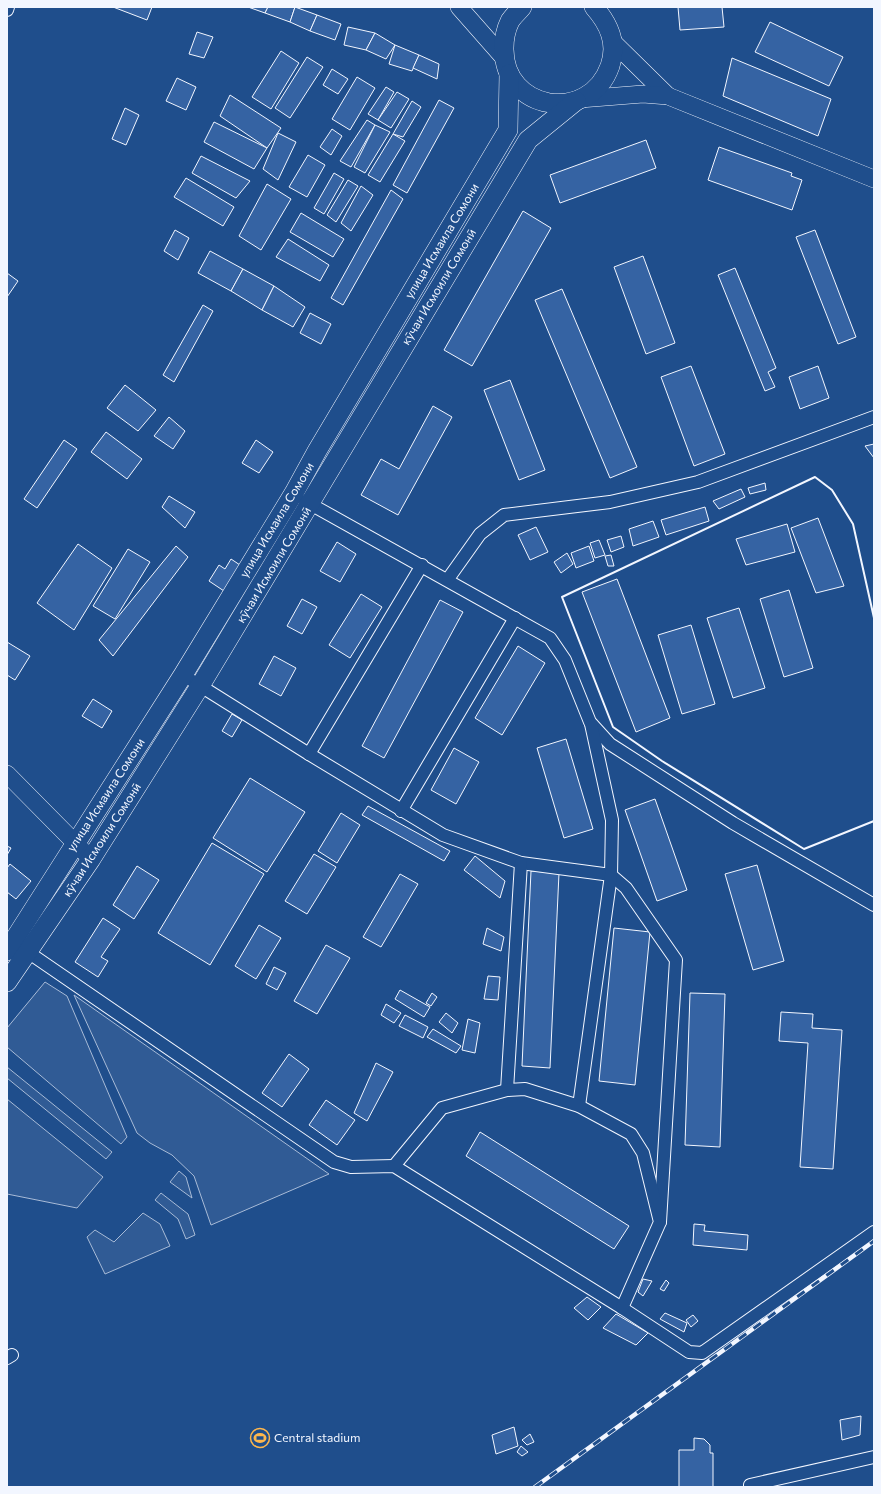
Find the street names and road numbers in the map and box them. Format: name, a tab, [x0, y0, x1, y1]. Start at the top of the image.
street label: улица Исмаила Сомони	[401, 180, 481, 301]
street label: кӯчаи Исмоили Сомонӣ	[398, 226, 478, 347]
street label: улица Исмаила Сомони	[236, 459, 316, 580]
street label: кӯчаи Исмоили Сомонӣ	[233, 504, 313, 625]
street label: улица Исмаила Сомони	[63, 735, 147, 854]
street label: кӯчаи Исмоили Сомонӣ	[59, 780, 143, 899]

